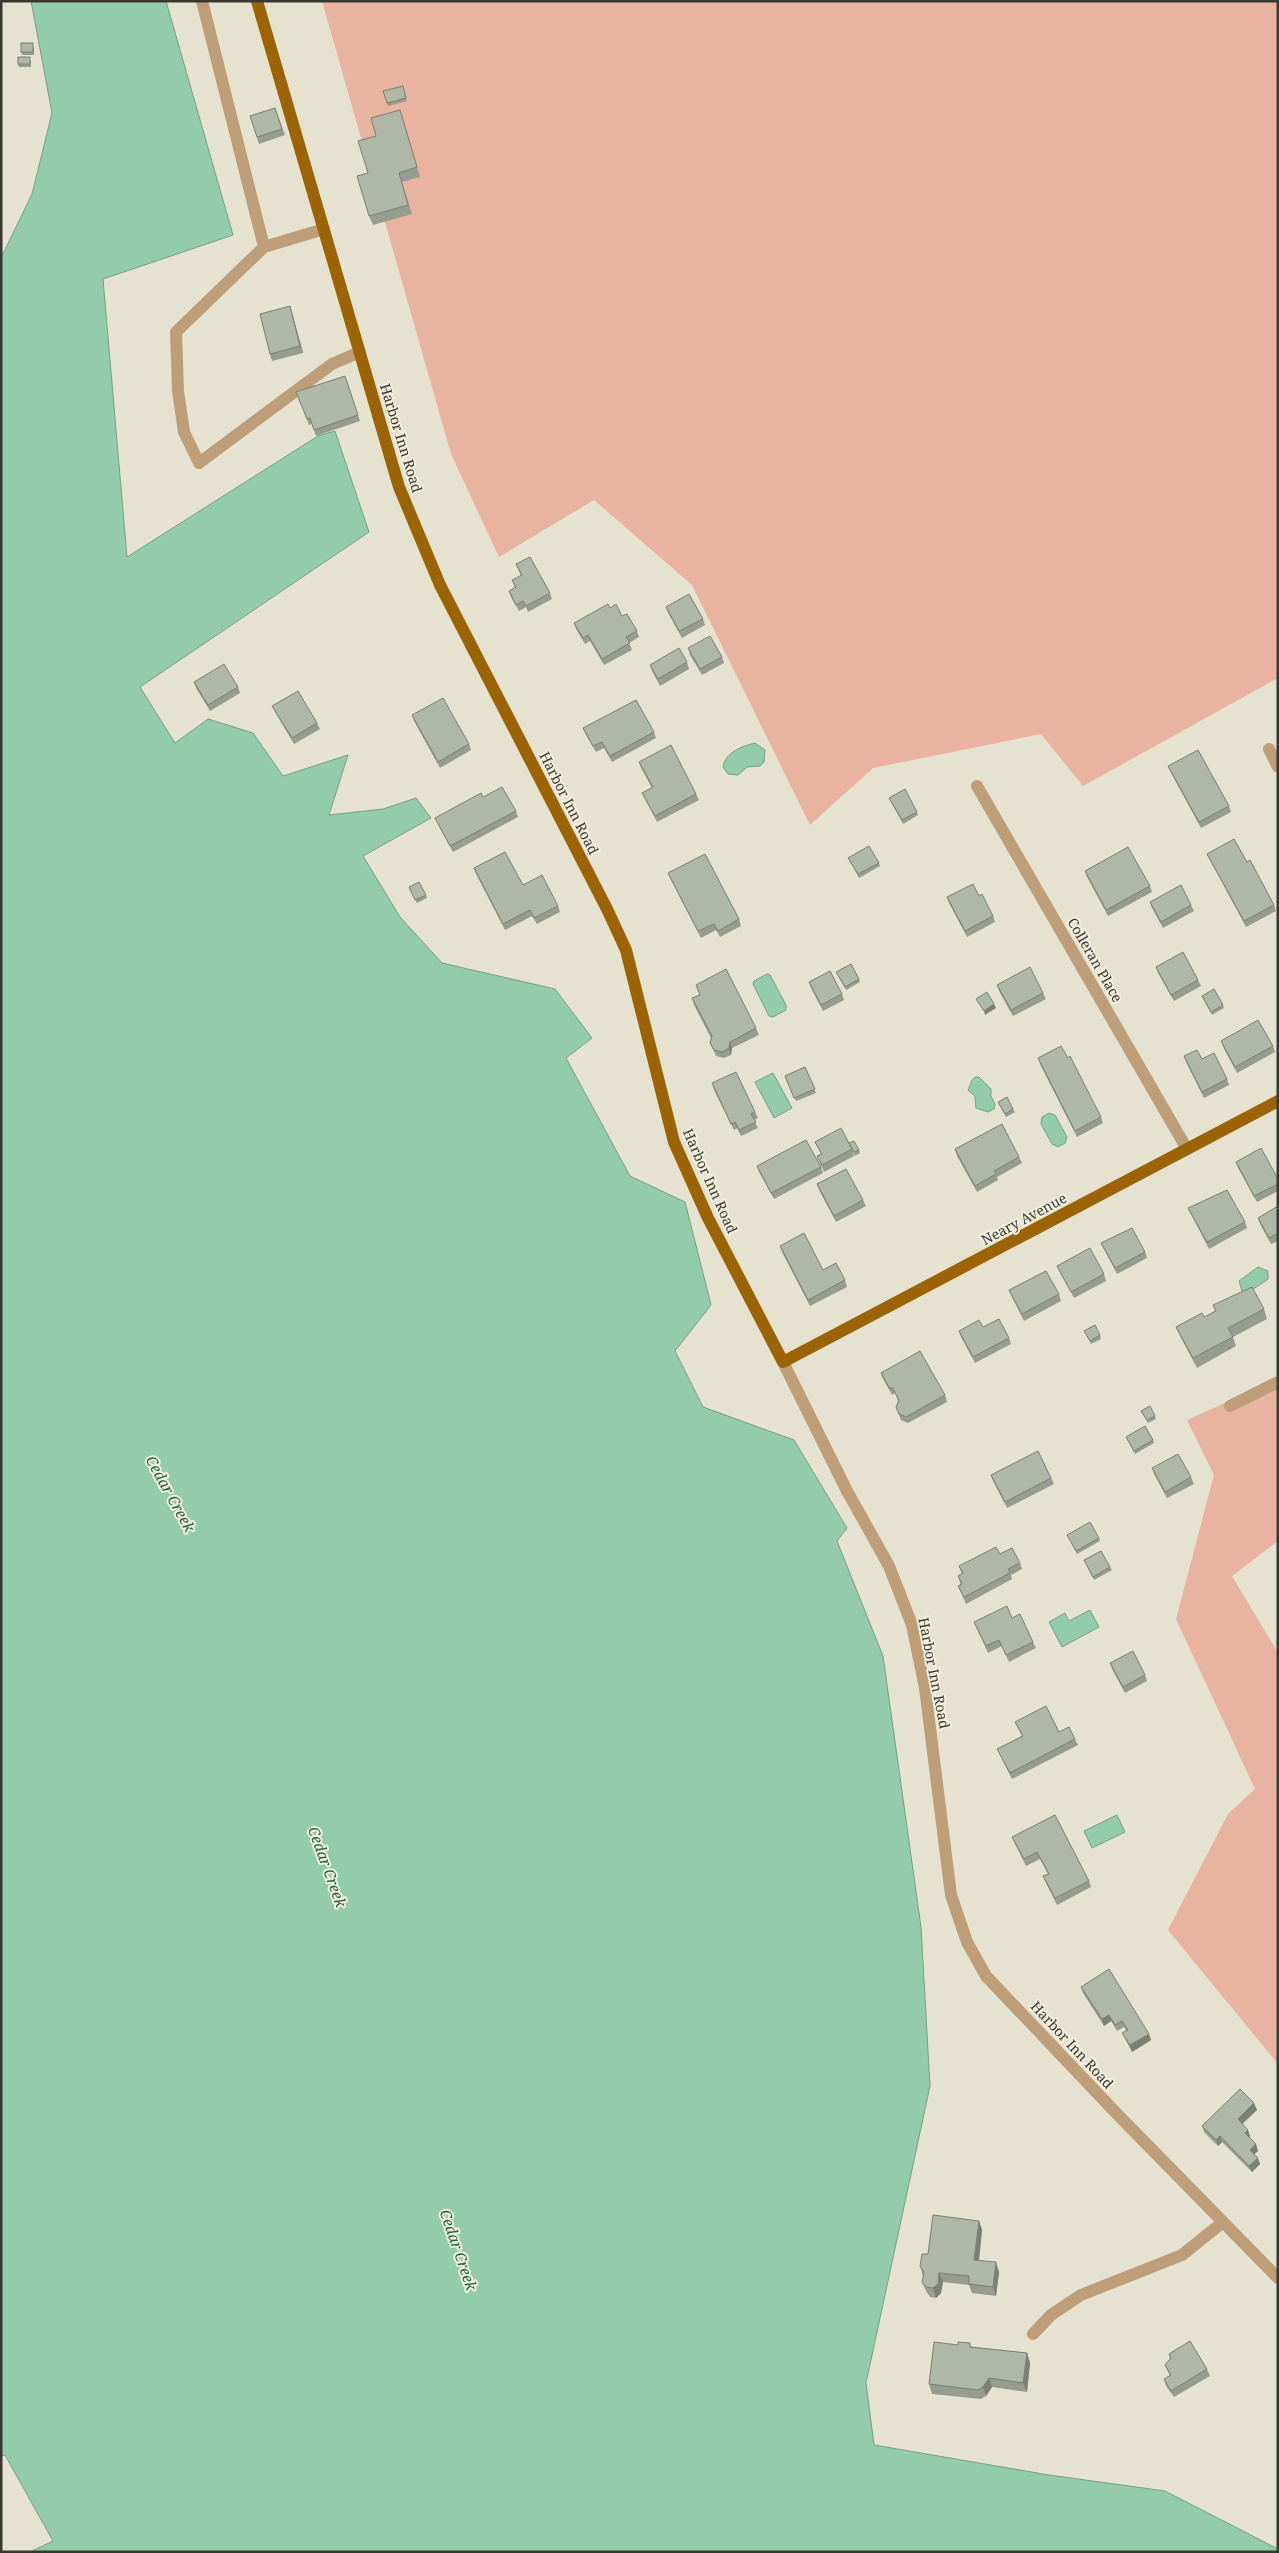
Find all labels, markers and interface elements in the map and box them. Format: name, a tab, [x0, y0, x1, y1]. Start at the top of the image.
street label: Harbor Inn Road	[376, 381, 427, 495]
street label: Harbor Inn Road	[535, 748, 604, 858]
street label: Colleran Place	[1064, 914, 1127, 1006]
street label: Harbor Inn Road	[679, 1125, 742, 1237]
street label: Neary Avenue	[978, 1188, 1070, 1249]
water label: Cedar Creek	[142, 1452, 200, 1536]
street label: Harbor Inn Road	[914, 1616, 955, 1731]
water label: Cedar Creek	[304, 1824, 352, 1910]
street label: Harbor Inn Road	[1027, 1997, 1118, 2093]
water label: Cedar Creek	[436, 2206, 482, 2293]

